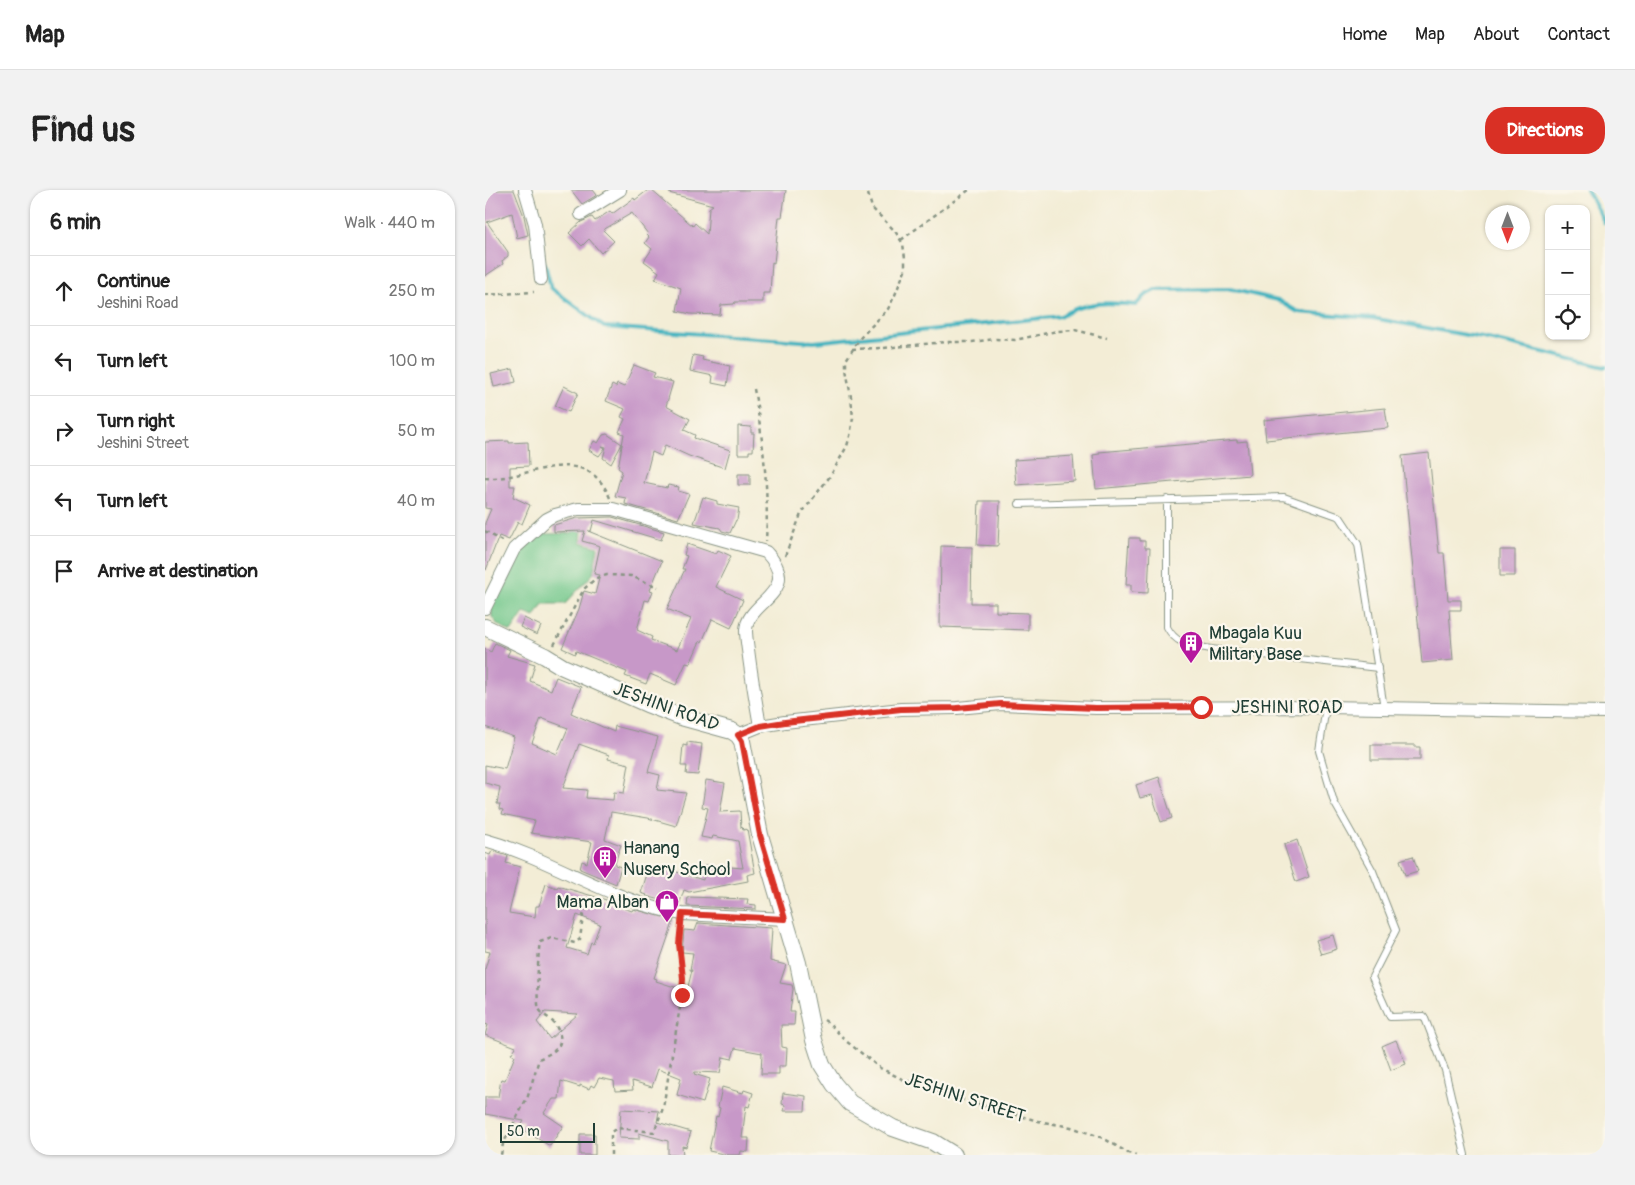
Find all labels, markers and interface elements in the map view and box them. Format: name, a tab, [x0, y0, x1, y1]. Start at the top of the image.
text: Map	[25, 20, 65, 49]
text: Home	[1342, 23, 1387, 46]
text: Map	[1415, 23, 1445, 46]
text: About	[1473, 23, 1519, 46]
text: Contact	[1547, 23, 1610, 46]
button: Directions	[1485, 107, 1605, 154]
text: Find us	[30, 108, 135, 152]
north arrow	[1485, 205, 1530, 250]
map controls	[1545, 205, 1590, 340]
button: +	[1545, 205, 1590, 250]
text: 6 min	[50, 209, 101, 236]
text: Walk · 440 m	[344, 213, 435, 233]
button: −	[1545, 250, 1590, 295]
text: Continue	[97, 269, 170, 293]
icon: ahead	[50, 277, 78, 305]
text: 250 m	[389, 281, 435, 301]
text: Jeshini Road	[97, 293, 179, 313]
button: locate	[1545, 295, 1590, 340]
icon: left	[50, 347, 78, 375]
text: Turn left	[97, 349, 167, 373]
text: 100 m	[389, 351, 435, 371]
text: Turn right	[97, 409, 175, 433]
icon: right	[50, 417, 78, 445]
text: 50 m	[398, 421, 435, 441]
text: Jeshini Street	[97, 433, 189, 453]
icon: left	[50, 487, 78, 515]
text: Turn left	[97, 489, 167, 513]
text: 40 m	[397, 491, 435, 511]
icon: arrive	[50, 557, 78, 585]
text: Arrive at destination	[97, 559, 258, 583]
place label: Mbagala Kuu Military Base	[1209, 622, 1302, 666]
building icon: Mbagala Kuu Military Base	[1178, 630, 1204, 664]
street label: JESHINI ROAD	[610, 677, 722, 737]
route start	[1190, 696, 1213, 719]
street label: JESHINI ROAD	[1232, 696, 1342, 719]
place label: Hanang Nusery School	[623, 837, 731, 881]
building icon: Hanang Nusery School	[592, 845, 618, 879]
shop icon: Mama Alban	[654, 889, 680, 923]
place label: Mama Alban	[557, 891, 649, 914]
route end	[671, 984, 694, 1007]
street label: JESHINI STREET	[902, 1068, 1028, 1128]
scale bar	[500, 1120, 595, 1143]
text: 50 m	[507, 1123, 540, 1140]

